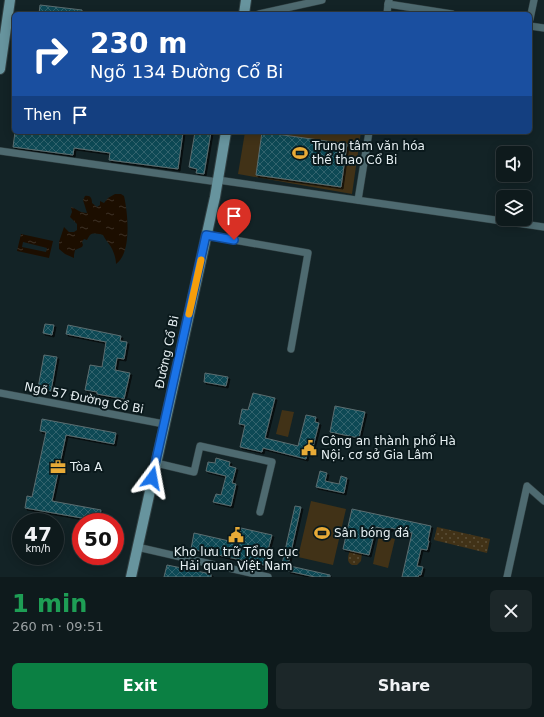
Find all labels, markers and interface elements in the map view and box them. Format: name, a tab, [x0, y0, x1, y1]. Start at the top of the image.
text: 230 m	[90, 27, 187, 60]
icon: right	[24, 28, 76, 80]
text: Ngõ 134 Đường Cổ Bi	[90, 61, 283, 82]
icon: arrive	[69, 104, 91, 126]
text: Then	[24, 106, 61, 124]
place label: Trung tâm văn hóa thể thao Cổ Bi	[311, 139, 425, 167]
sports icon: Trung tâm văn hóa thể thao Cổ Bi	[291, 144, 309, 162]
map controls	[496, 146, 532, 226]
button: sound	[496, 146, 532, 182]
button: layers	[496, 190, 532, 226]
pin	[217, 199, 251, 240]
icon: arrive	[223, 205, 245, 227]
street label: Đường Cổ Bi	[152, 314, 182, 390]
street label: Ngõ 57 Đường Cổ Bi	[23, 380, 145, 416]
place label: Công an thành phố Hà Nội, cơ sở Gia Lâm	[321, 434, 456, 462]
public building icon: Công an thành phố Hà Nội, cơ sở Gia Lâm	[300, 439, 318, 457]
position arrow	[131, 457, 173, 499]
office icon: Tòa A	[49, 458, 67, 476]
place label: Tòa A	[69, 460, 103, 474]
speed limit sign: 50	[72, 513, 124, 565]
text: 47	[24, 522, 52, 546]
sports icon: Sân bóng đá	[313, 524, 331, 542]
public building icon: Kho lưu trữ Tổng cục Hải quan Việt Nam	[227, 526, 245, 544]
place label: Sân bóng đá	[334, 526, 409, 540]
text: km/h	[25, 543, 51, 554]
place label: Kho lưu trữ Tổng cục Hải quan Việt Nam	[174, 545, 298, 573]
text: 1 min	[12, 590, 87, 618]
button: close	[490, 590, 532, 632]
text: 260 m · 09:51	[12, 619, 103, 634]
button: Exit	[12, 663, 268, 709]
button: Share	[276, 663, 532, 709]

